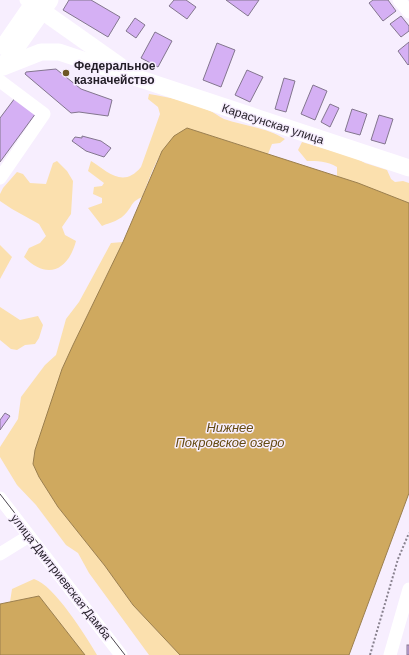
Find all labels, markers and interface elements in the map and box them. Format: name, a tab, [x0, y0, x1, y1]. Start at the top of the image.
place label: Федеральное казначейство	[74, 58, 156, 88]
marker: Федеральное казначейство	[61, 68, 71, 78]
street label: Карасунская улица	[220, 100, 326, 148]
water label: Нижнее Покровское озеро	[175, 419, 285, 451]
street label: улица Дмитриевская Дамба	[7, 511, 115, 643]

